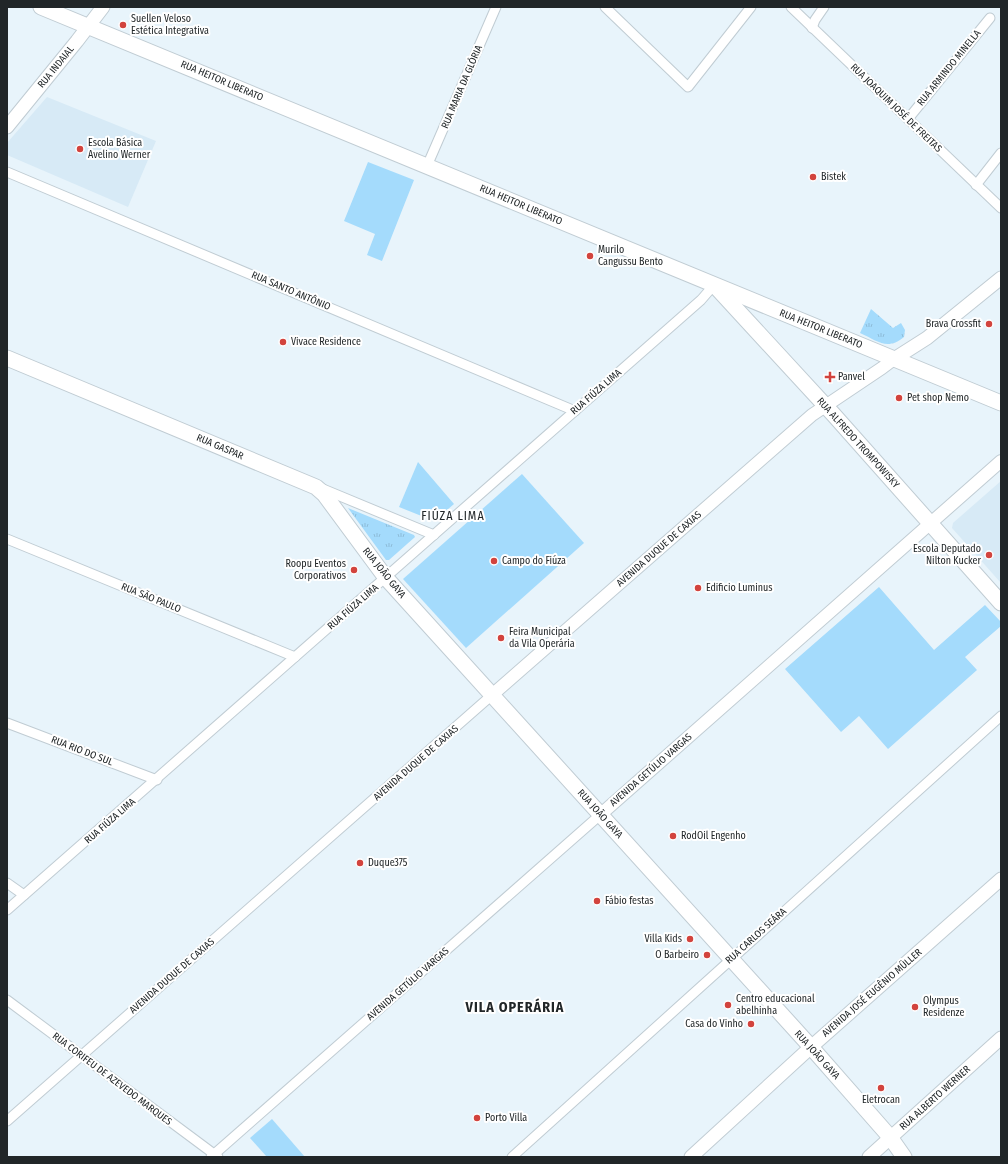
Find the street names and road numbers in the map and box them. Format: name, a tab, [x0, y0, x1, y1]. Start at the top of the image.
street label: RUA ARMINDO MINELLA	[915, 27, 984, 108]
street label: RUA MARIA DA GLÓRIA	[437, 42, 485, 131]
street label: RUA INDAIAL	[35, 43, 77, 90]
street label: RUA HEITOR LIBERATO	[179, 58, 265, 104]
street label: RUA JOAQUIM JOSÉ DE FREITAS	[848, 60, 946, 155]
street label: RUA HEITOR LIBERATO	[478, 182, 564, 228]
street label: RUA SANTO ANTÔNIO	[250, 267, 333, 313]
street label: RUA HEITOR LIBERATO	[778, 307, 864, 351]
street label: RUA FIÚZA LIMA	[567, 365, 624, 417]
street label: RUA ALFREDO TROMPOWISKY	[814, 395, 902, 491]
street label: RUA GASPAR	[195, 432, 246, 463]
street label: AVENIDA DUQUE DE CAXIAS	[614, 509, 704, 589]
street label: RUA JOÃO GAYA	[360, 545, 409, 601]
street label: RUA SÃO PAULO	[119, 580, 183, 615]
street label: RUA FIÚZA LIMA	[324, 580, 381, 632]
street label: AVENIDA DUQUE DE CAXIAS	[371, 723, 461, 803]
street label: AVENIDA GETÚLIO VARGAS	[606, 729, 695, 809]
street label: RUA RIO DO SUL	[49, 734, 115, 768]
street label: RUA JOÃO GAYA	[575, 786, 626, 841]
street label: RUA FIÚZA LIMA	[81, 794, 138, 846]
street label: RUA CARLOS SEÁRA	[722, 904, 789, 966]
street label: AVENIDA DUQUE DE CAXIAS	[127, 936, 217, 1016]
street label: AVENIDA GETÚLIO VARGAS	[363, 943, 452, 1023]
street label: AVENIDA JOSÉ EUGÊNIO MÜLLER	[818, 945, 925, 1040]
street label: RUA JOÃO GAYA	[792, 1027, 843, 1082]
street label: RUA CORIFEU DE AZEVEDO MARQUES	[50, 1030, 174, 1128]
street label: RUA ALBERTO WERNER	[897, 1063, 973, 1133]

